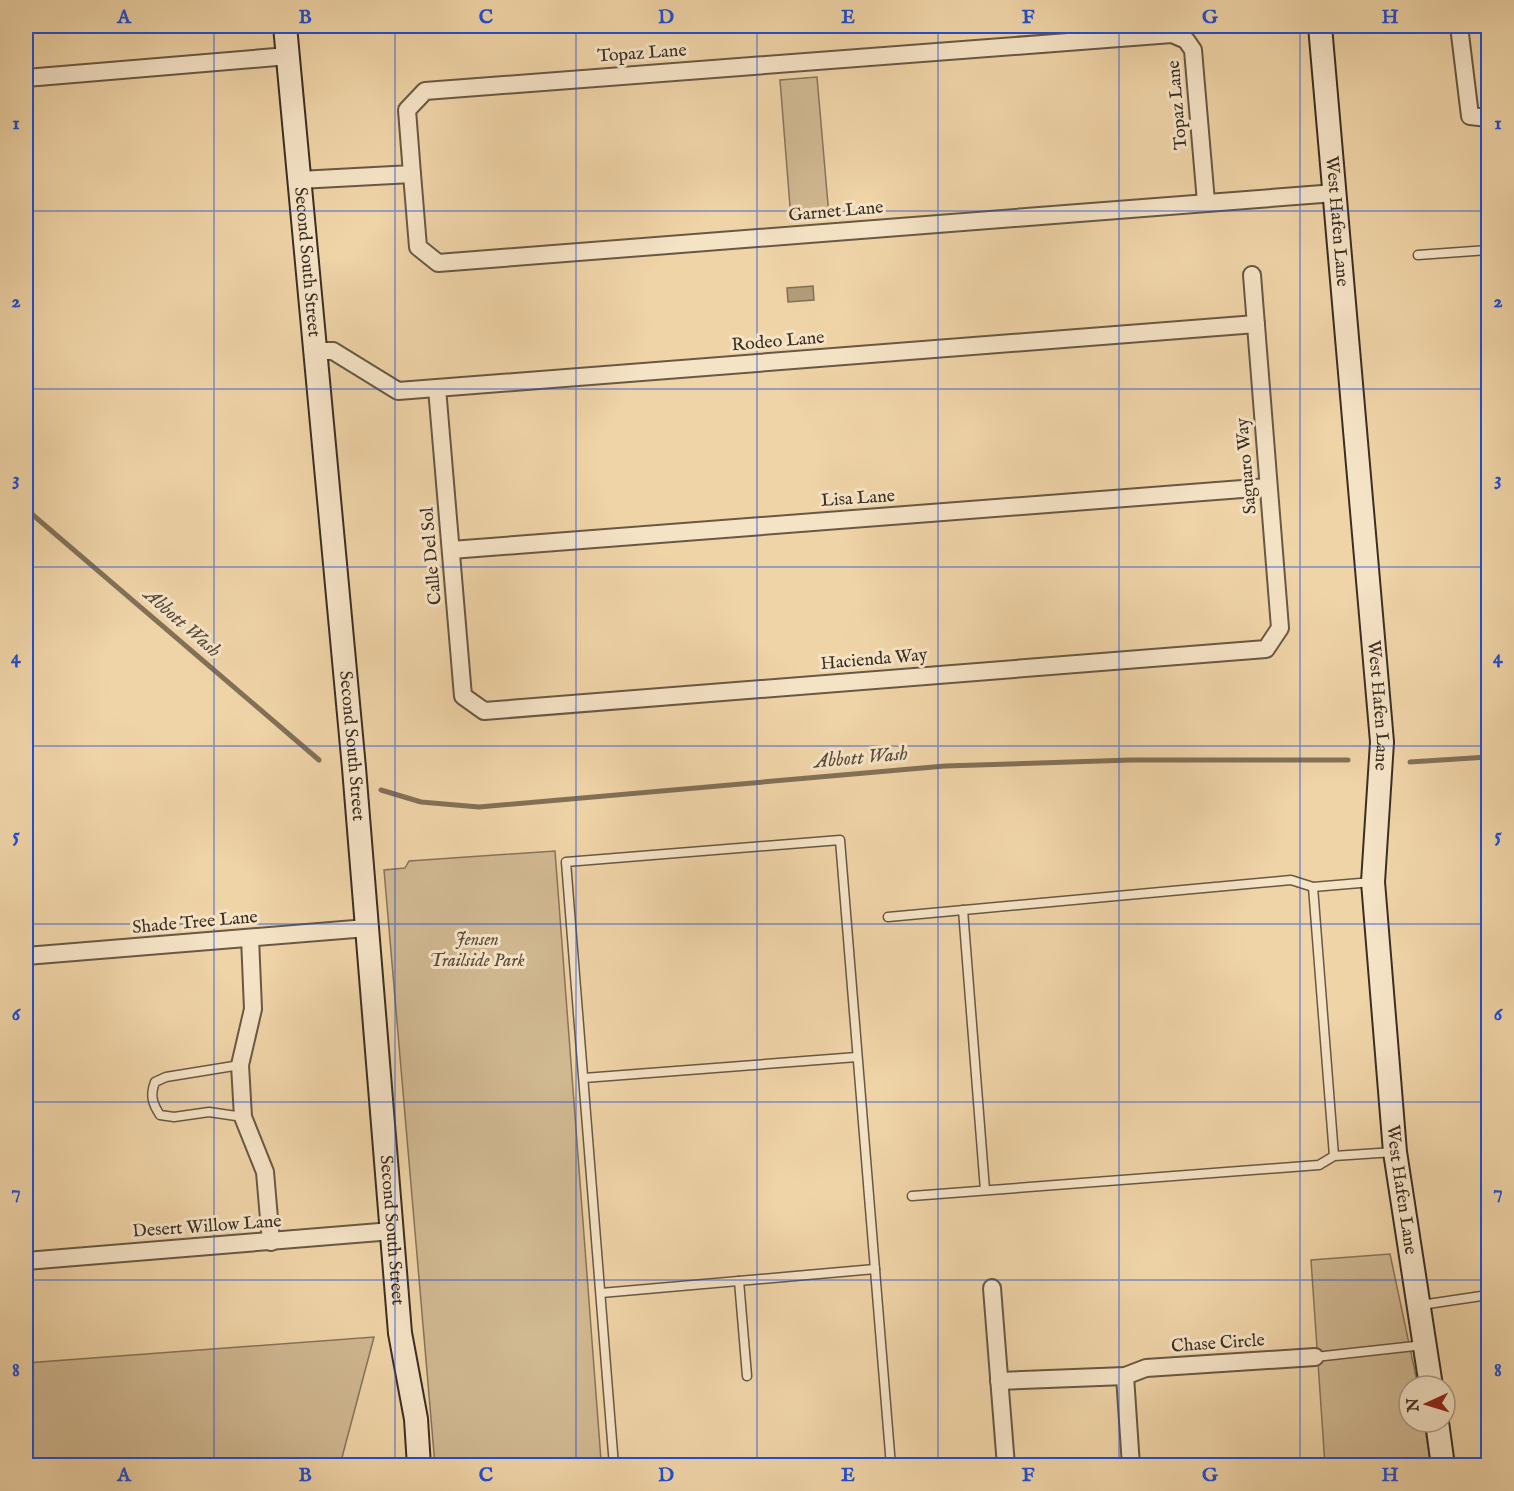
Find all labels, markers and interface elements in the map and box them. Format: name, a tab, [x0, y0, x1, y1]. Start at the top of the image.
text: A	[116, 5, 132, 30]
text: B	[298, 5, 312, 30]
text: C	[479, 5, 493, 30]
text: D	[658, 5, 674, 30]
text: E	[841, 5, 855, 30]
text: F	[1022, 5, 1035, 30]
text: G	[1202, 5, 1219, 30]
text: H	[1381, 5, 1399, 30]
street label: Topaz Lane	[597, 39, 687, 69]
street label: Topaz Lane	[1163, 59, 1193, 151]
text: 1	[12, 111, 20, 136]
text: 1	[1494, 111, 1502, 136]
street label: West Hafen Lane	[1320, 155, 1354, 287]
street label: Second South Street	[289, 186, 325, 338]
street label: Garnet Lane	[788, 196, 884, 228]
text: 2	[11, 289, 21, 314]
text: 2	[1493, 289, 1503, 314]
street label: Rodeo Lane	[731, 326, 825, 358]
street label: Saguaro Way	[1231, 417, 1263, 515]
text: 3	[12, 467, 20, 492]
text: 3	[1494, 467, 1502, 492]
street label: Lisa Lane	[820, 485, 896, 513]
street label: Calle Del Sol	[416, 506, 448, 606]
water label: Abbott Wash	[137, 581, 226, 664]
street label: West Hafen Lane	[1362, 639, 1394, 771]
street label: Hacienda Way	[820, 644, 929, 676]
text: 4	[11, 645, 22, 670]
text: 4	[1493, 645, 1504, 670]
street label: Second South Street	[334, 670, 370, 822]
water label: Abbott Wash	[811, 741, 909, 775]
text: 5	[12, 823, 20, 848]
text: 5	[1494, 823, 1502, 848]
street label: Shade Tree Lane	[131, 906, 259, 940]
park label: Jensen Trailside Park	[429, 929, 525, 973]
text: 6	[12, 1002, 22, 1027]
text: 6	[1494, 1002, 1504, 1027]
street label: West Hafen Lane	[1381, 1124, 1422, 1256]
street label: Second South Street	[374, 1154, 409, 1306]
text: 7	[11, 1180, 21, 1205]
text: 7	[1493, 1180, 1503, 1205]
street label: Desert Willow Lane	[132, 1210, 282, 1244]
street label: Chase Circle	[1170, 1329, 1266, 1359]
text: 8	[12, 1358, 20, 1383]
text: 8	[1494, 1358, 1502, 1383]
north arrow	[1397, 1374, 1457, 1434]
text: N	[1404, 1397, 1425, 1414]
text: A	[116, 1463, 132, 1488]
text: B	[298, 1463, 312, 1488]
text: C	[479, 1463, 493, 1488]
text: D	[658, 1463, 674, 1488]
text: E	[841, 1463, 855, 1488]
text: F	[1022, 1463, 1035, 1488]
text: G	[1202, 1463, 1219, 1488]
text: H	[1381, 1463, 1399, 1488]

